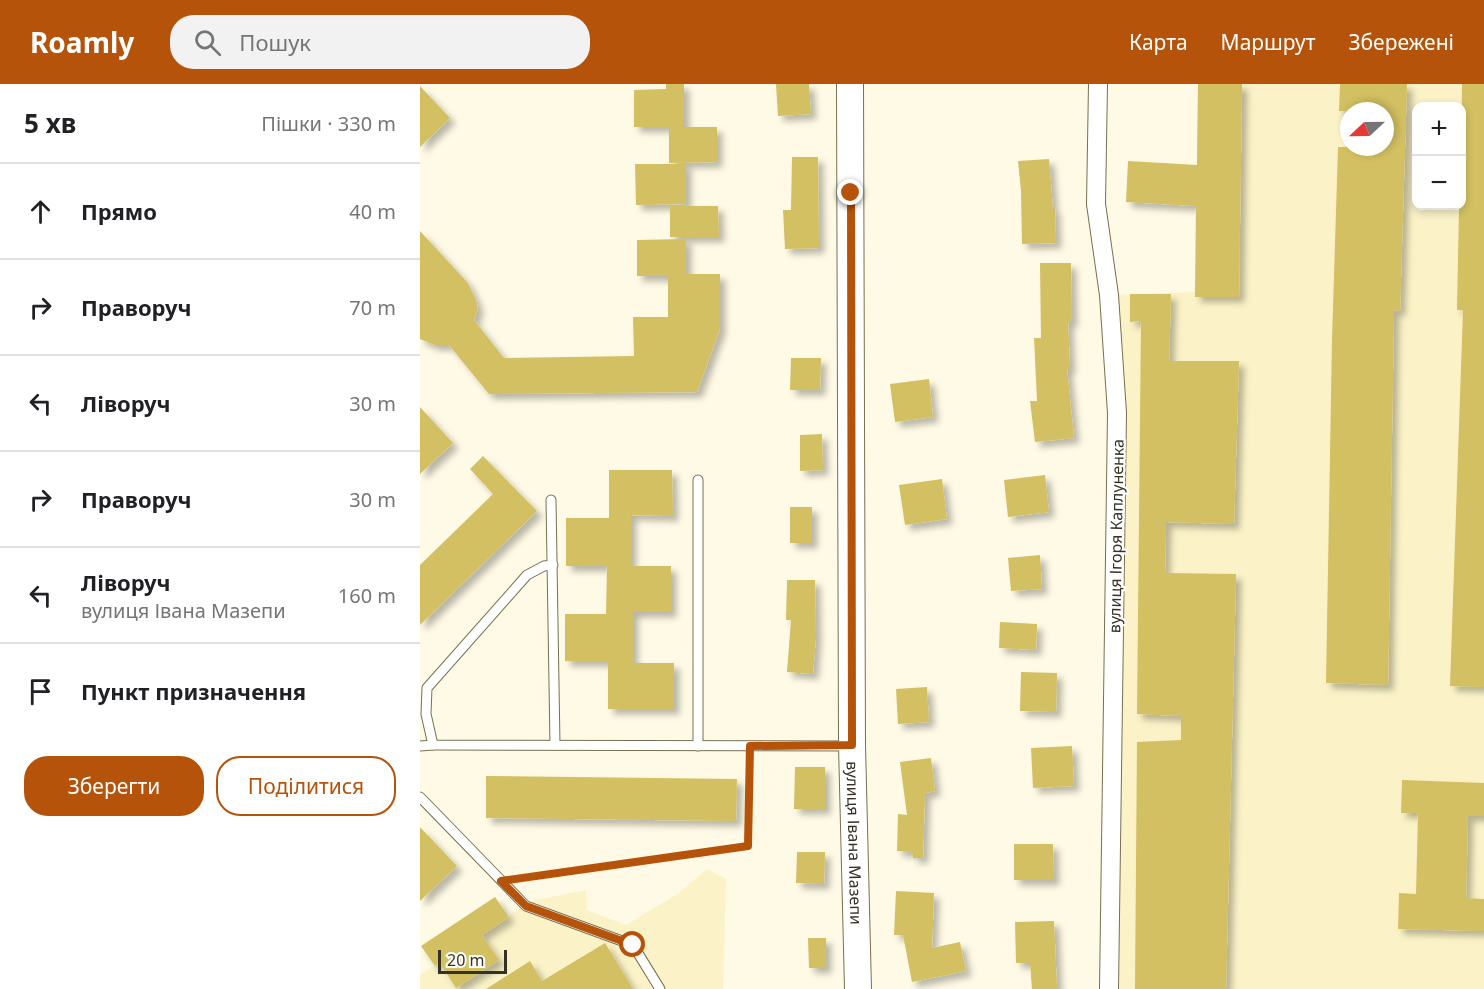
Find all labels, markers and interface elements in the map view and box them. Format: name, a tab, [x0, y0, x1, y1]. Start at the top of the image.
search box	[170, 15, 590, 69]
text: Roamly	[30, 23, 134, 61]
icon: search	[191, 26, 224, 59]
text: Пошук	[239, 27, 311, 57]
text: Карта	[1129, 28, 1188, 56]
text: Маршрут	[1221, 28, 1315, 56]
text: Збережені	[1348, 28, 1454, 56]
north arrow	[1340, 102, 1394, 156]
map controls	[1412, 102, 1466, 210]
button: +	[1412, 102, 1466, 156]
text: 5 хв	[24, 105, 76, 141]
text: Пішки · 330 m	[261, 110, 396, 137]
button: −	[1412, 156, 1466, 210]
route end	[837, 179, 863, 205]
icon: ahead	[24, 195, 57, 228]
text: Прямо	[81, 196, 157, 226]
text: 40 m	[349, 198, 396, 225]
icon: right	[24, 291, 57, 324]
text: Праворуч	[81, 292, 192, 322]
text: 70 m	[349, 294, 396, 321]
icon: left	[24, 387, 57, 420]
text: Ліворуч	[81, 388, 171, 418]
text: 30 m	[349, 390, 396, 417]
street label: вулиця Ігоря Каплуненка	[1103, 439, 1129, 633]
icon: right	[24, 483, 57, 516]
text: Праворуч	[81, 484, 192, 514]
text: 30 m	[349, 486, 396, 513]
text: Ліворуч	[81, 567, 171, 597]
icon: left	[24, 579, 57, 612]
text: 160 m	[338, 582, 396, 609]
text: вулиця Івана Мазепи	[81, 597, 286, 624]
icon: arrive	[24, 675, 57, 708]
text: Пункт призначення	[81, 676, 306, 706]
button: Зберегти	[24, 756, 204, 816]
button: Поділитися	[216, 756, 396, 816]
street label: вулиця Івана Мазепи	[841, 761, 867, 925]
route start	[619, 931, 645, 957]
scale bar	[438, 947, 507, 974]
text: 20 m	[447, 949, 484, 971]

